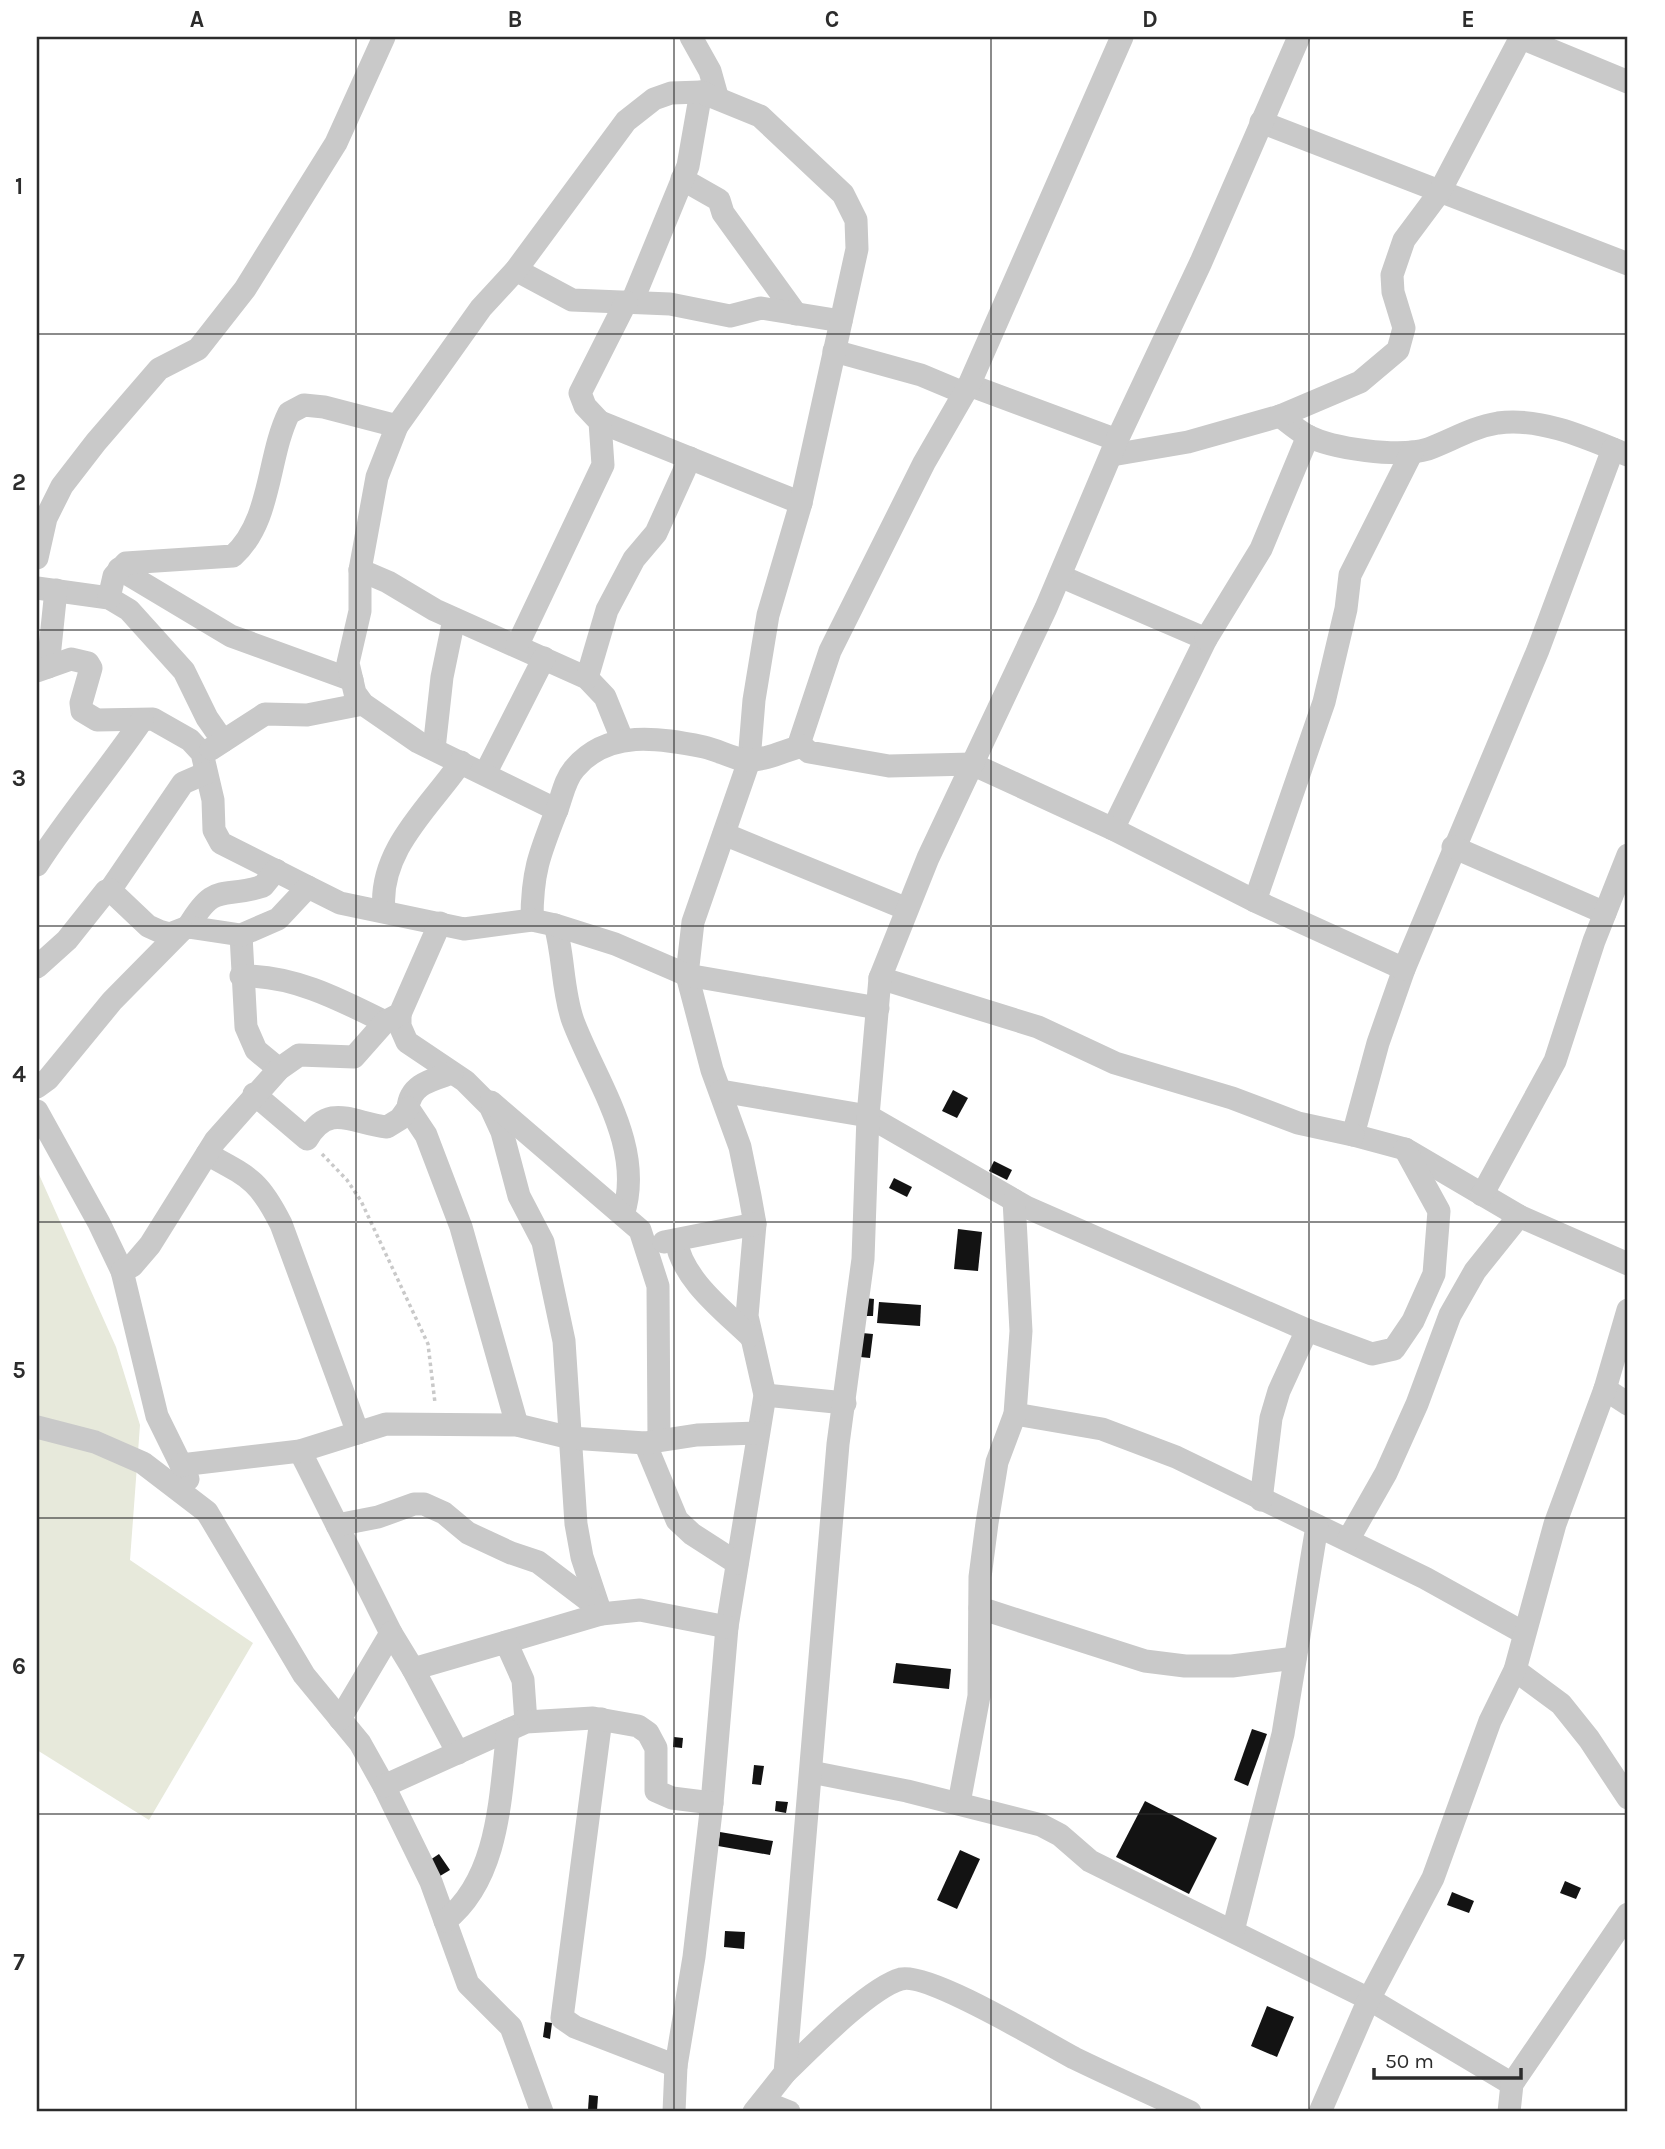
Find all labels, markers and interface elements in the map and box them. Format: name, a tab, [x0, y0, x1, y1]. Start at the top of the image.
text: A	[190, 6, 204, 33]
text: B	[508, 6, 522, 33]
text: C	[825, 6, 839, 33]
text: D	[1142, 6, 1158, 33]
text: E	[1461, 6, 1475, 33]
text: 1	[15, 173, 23, 200]
text: 2	[12, 469, 26, 496]
text: 3	[12, 765, 26, 792]
text: 4	[12, 1061, 26, 1088]
text: 5	[12, 1357, 26, 1384]
text: 6	[12, 1653, 26, 1680]
text: 7	[13, 1949, 25, 1976]
scale bar	[1374, 2037, 1522, 2081]
text: 50 m	[1385, 2049, 1434, 2073]

